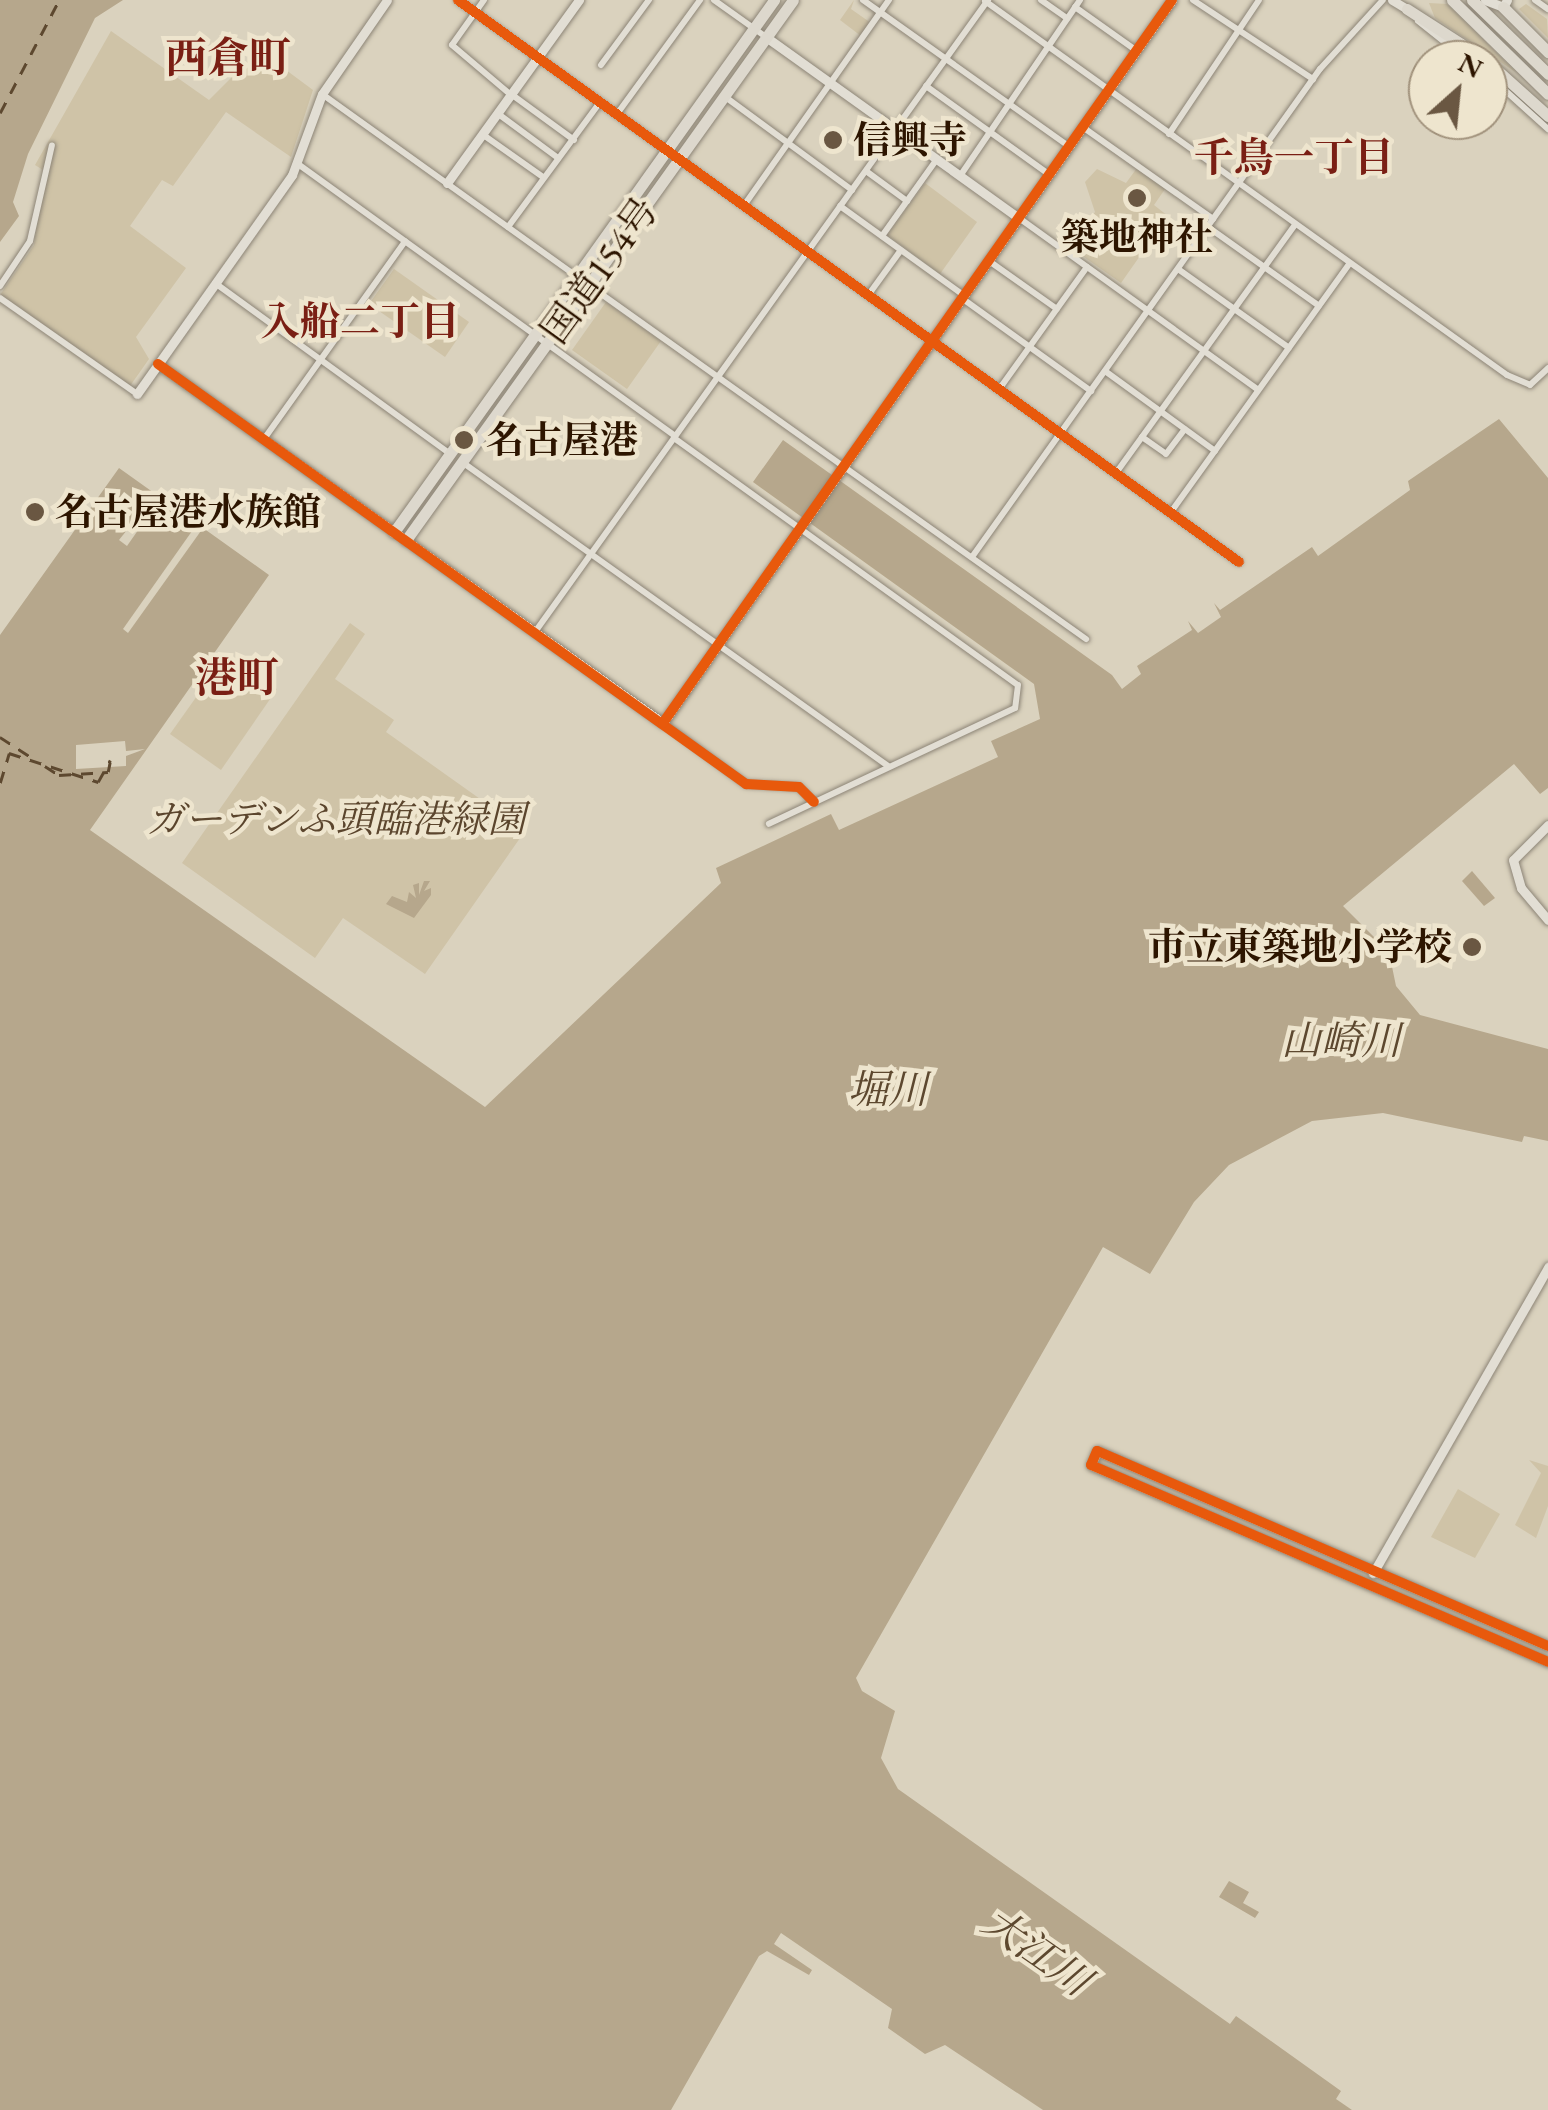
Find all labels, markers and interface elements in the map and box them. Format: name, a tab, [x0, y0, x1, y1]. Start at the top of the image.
district label: 西倉町	[165, 33, 291, 83]
north arrow	[1408, 40, 1508, 140]
text: N	[1452, 44, 1489, 86]
place label: 信興寺	[853, 117, 967, 163]
marker: 信興寺	[822, 129, 844, 151]
district label: 千鳥一丁目	[1194, 133, 1394, 181]
marker: 築地神社	[1126, 187, 1148, 209]
street label: 国道154号	[531, 188, 667, 352]
place label: 築地神社	[1061, 214, 1213, 260]
district label: 入船二丁目	[260, 297, 460, 345]
place label: 名古屋港	[486, 417, 638, 463]
marker: 名古屋港	[451, 427, 477, 453]
place label: 名古屋港水族館	[55, 489, 321, 535]
marker: 名古屋港水族館	[24, 501, 46, 523]
district label: 港町	[195, 653, 279, 703]
park label: ガーデンふ頭臨港緑園	[146, 796, 526, 842]
place label: 市立東築地小学校	[1148, 924, 1452, 970]
marker: 市立東築地小学校	[1461, 936, 1483, 958]
water label: 山崎川	[1281, 1016, 1401, 1064]
water label: 堀川	[848, 1065, 928, 1113]
water label: 大江川	[974, 1897, 1100, 2005]

